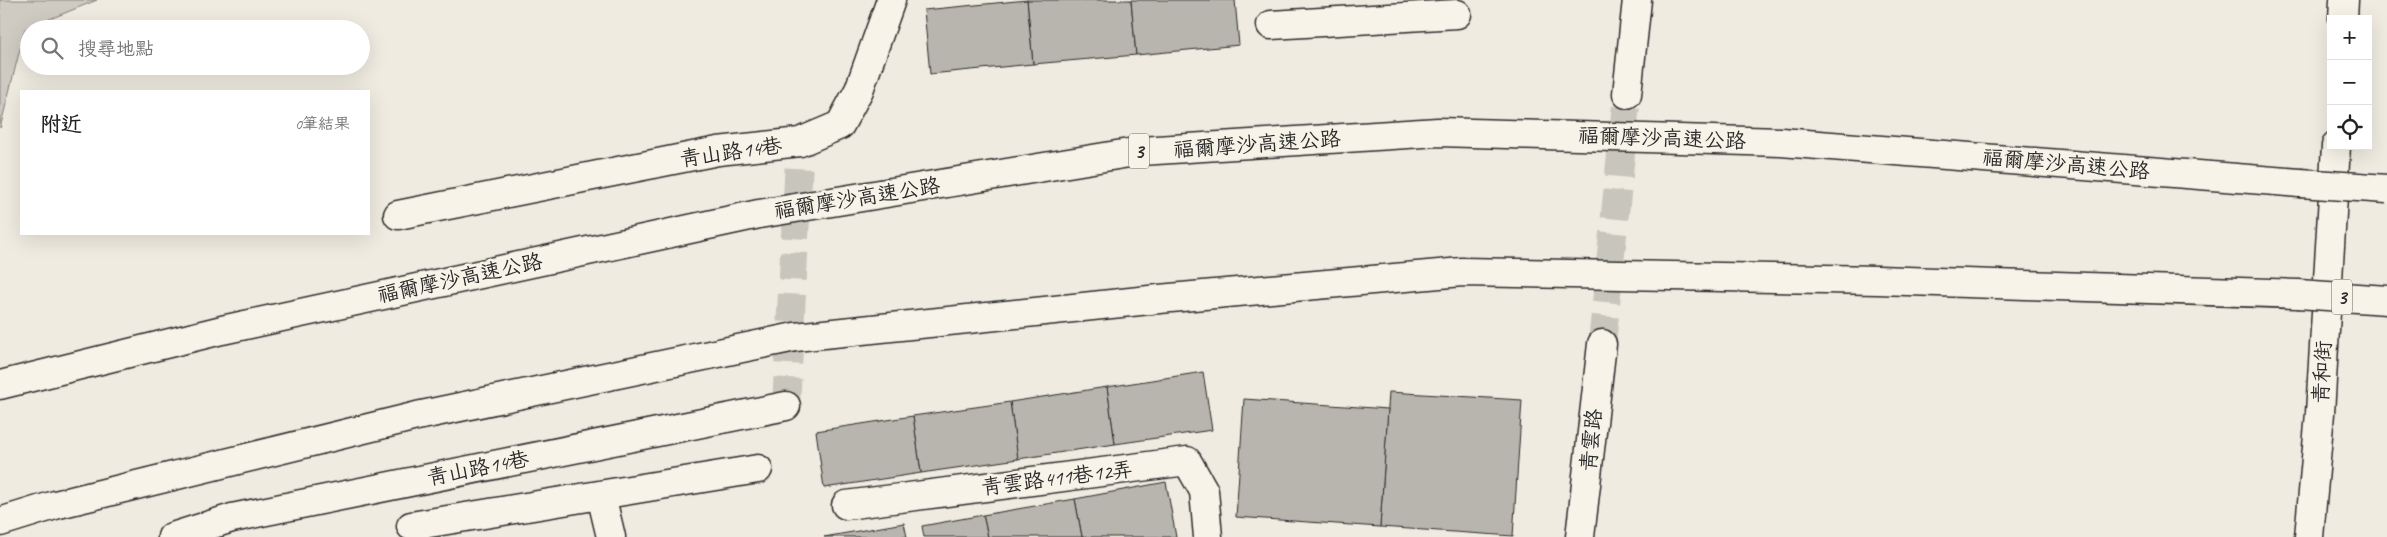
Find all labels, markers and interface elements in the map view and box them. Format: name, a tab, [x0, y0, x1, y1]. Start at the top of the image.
map controls	[2327, 15, 2372, 150]
button: +	[2327, 15, 2372, 60]
search box	[20, 20, 370, 75]
icon: search	[38, 34, 66, 62]
text: 搜尋地點	[78, 37, 154, 61]
button: −	[2327, 60, 2372, 105]
button: locate	[2327, 105, 2372, 150]
text: 附近	[40, 111, 82, 137]
text: 0筆結果	[295, 114, 350, 134]
street label: 福爾摩沙高速公路	[1578, 122, 1746, 154]
street label: 福爾摩沙高速公路	[1172, 125, 1342, 163]
street label: 青山路14巷	[678, 132, 784, 172]
road number: 3	[1129, 134, 1149, 168]
street label: 福爾摩沙高速公路	[1981, 144, 2151, 184]
street label: 福爾摩沙高速公路	[772, 172, 942, 224]
street label: 福爾摩沙高速公路	[375, 248, 545, 308]
road number: 3	[2332, 280, 2352, 314]
street label: 青和街	[2307, 340, 2337, 404]
street label: 青雲路	[1575, 407, 1607, 473]
street label: 青山路14巷	[425, 445, 531, 491]
street label: 青雲路411巷12弄	[980, 456, 1134, 500]

